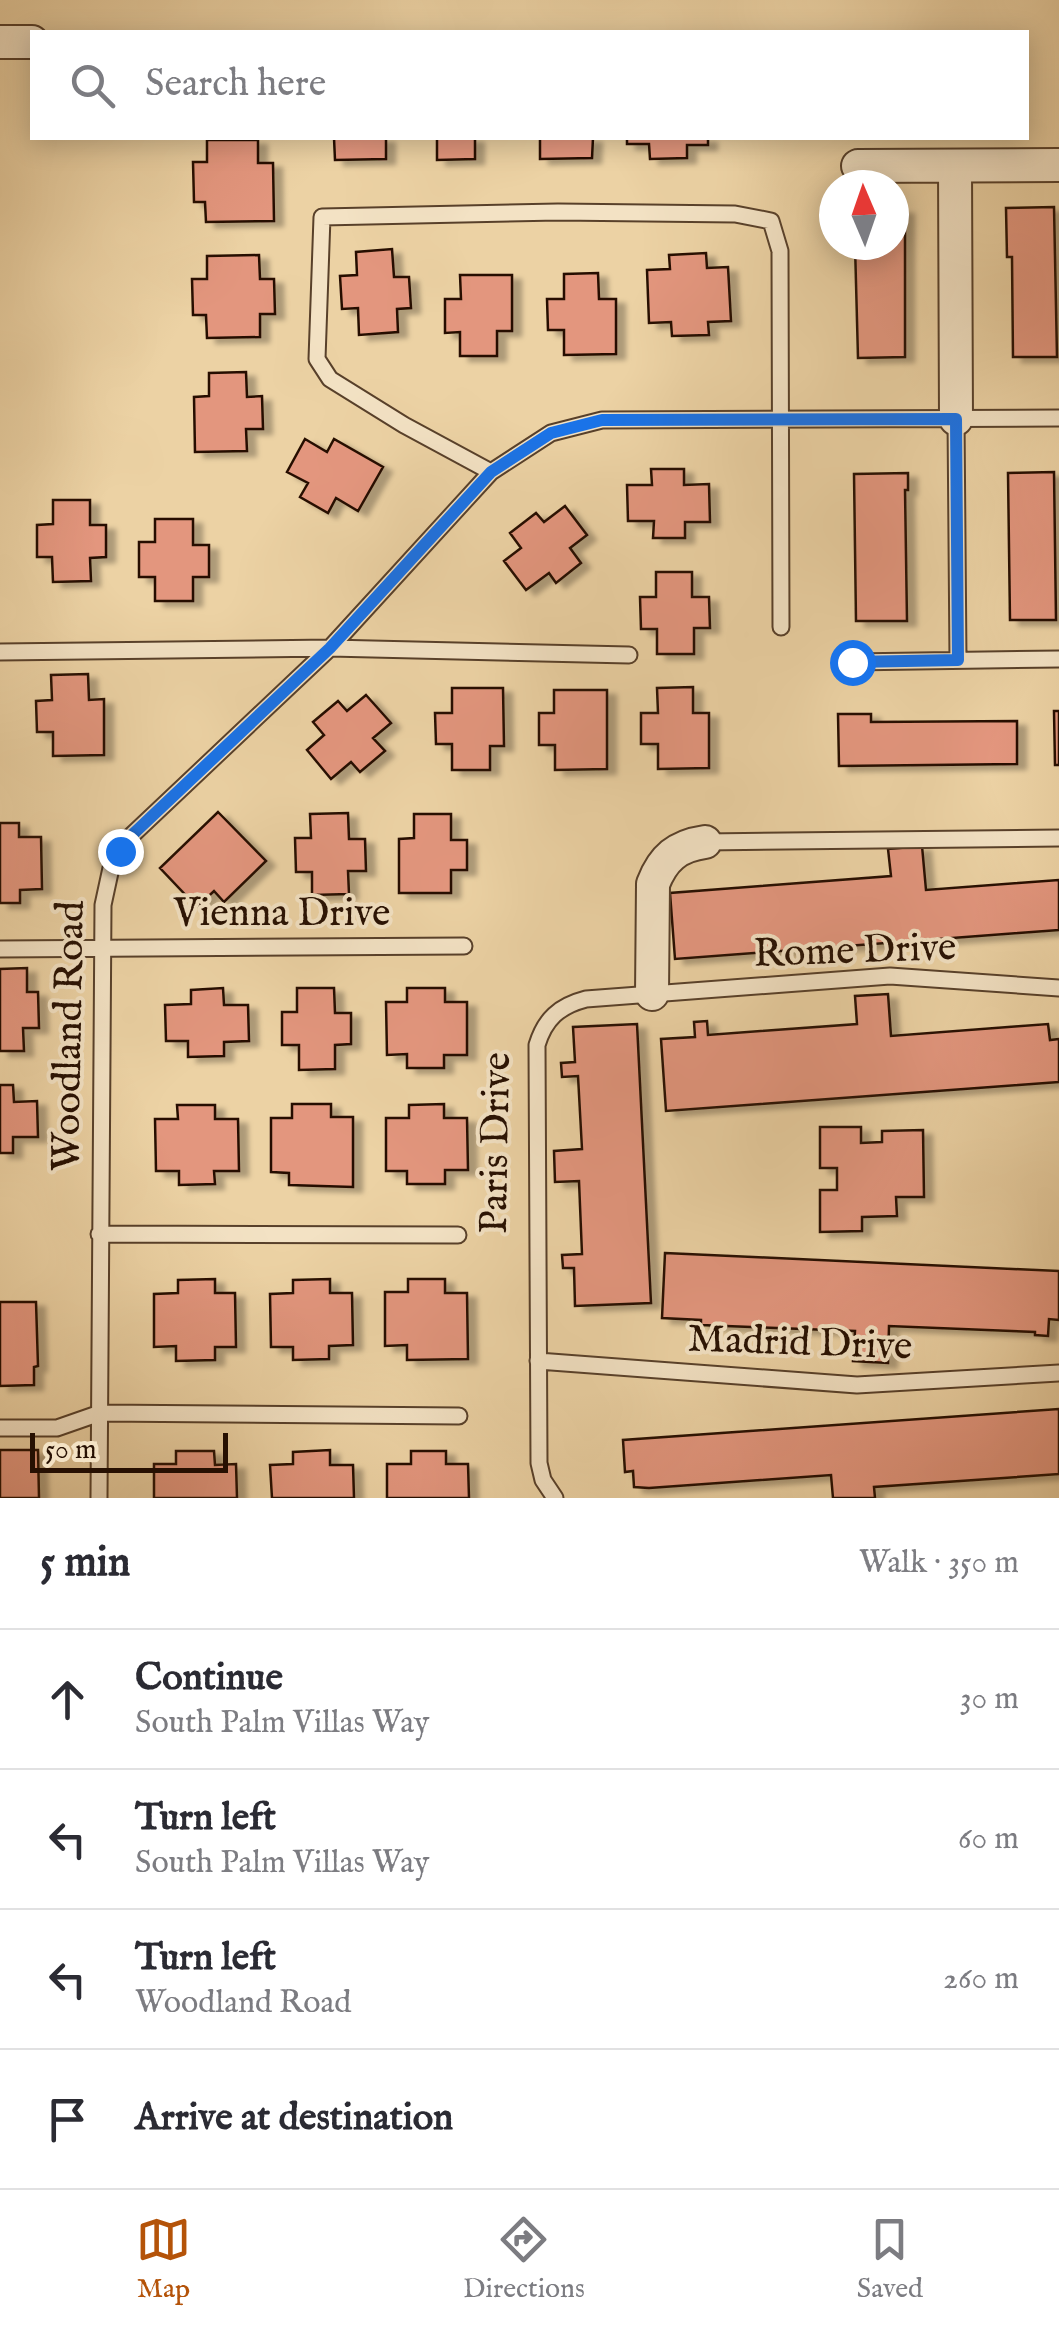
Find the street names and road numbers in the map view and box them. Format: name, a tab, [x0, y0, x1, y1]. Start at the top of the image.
street label: Vienna Drive	[173, 889, 390, 940]
street label: Woodland Road	[42, 900, 98, 1172]
street label: Rome Drive	[753, 923, 957, 981]
street label: Paris Drive	[470, 1052, 524, 1234]
street label: Madrid Drive	[687, 1315, 913, 1373]

